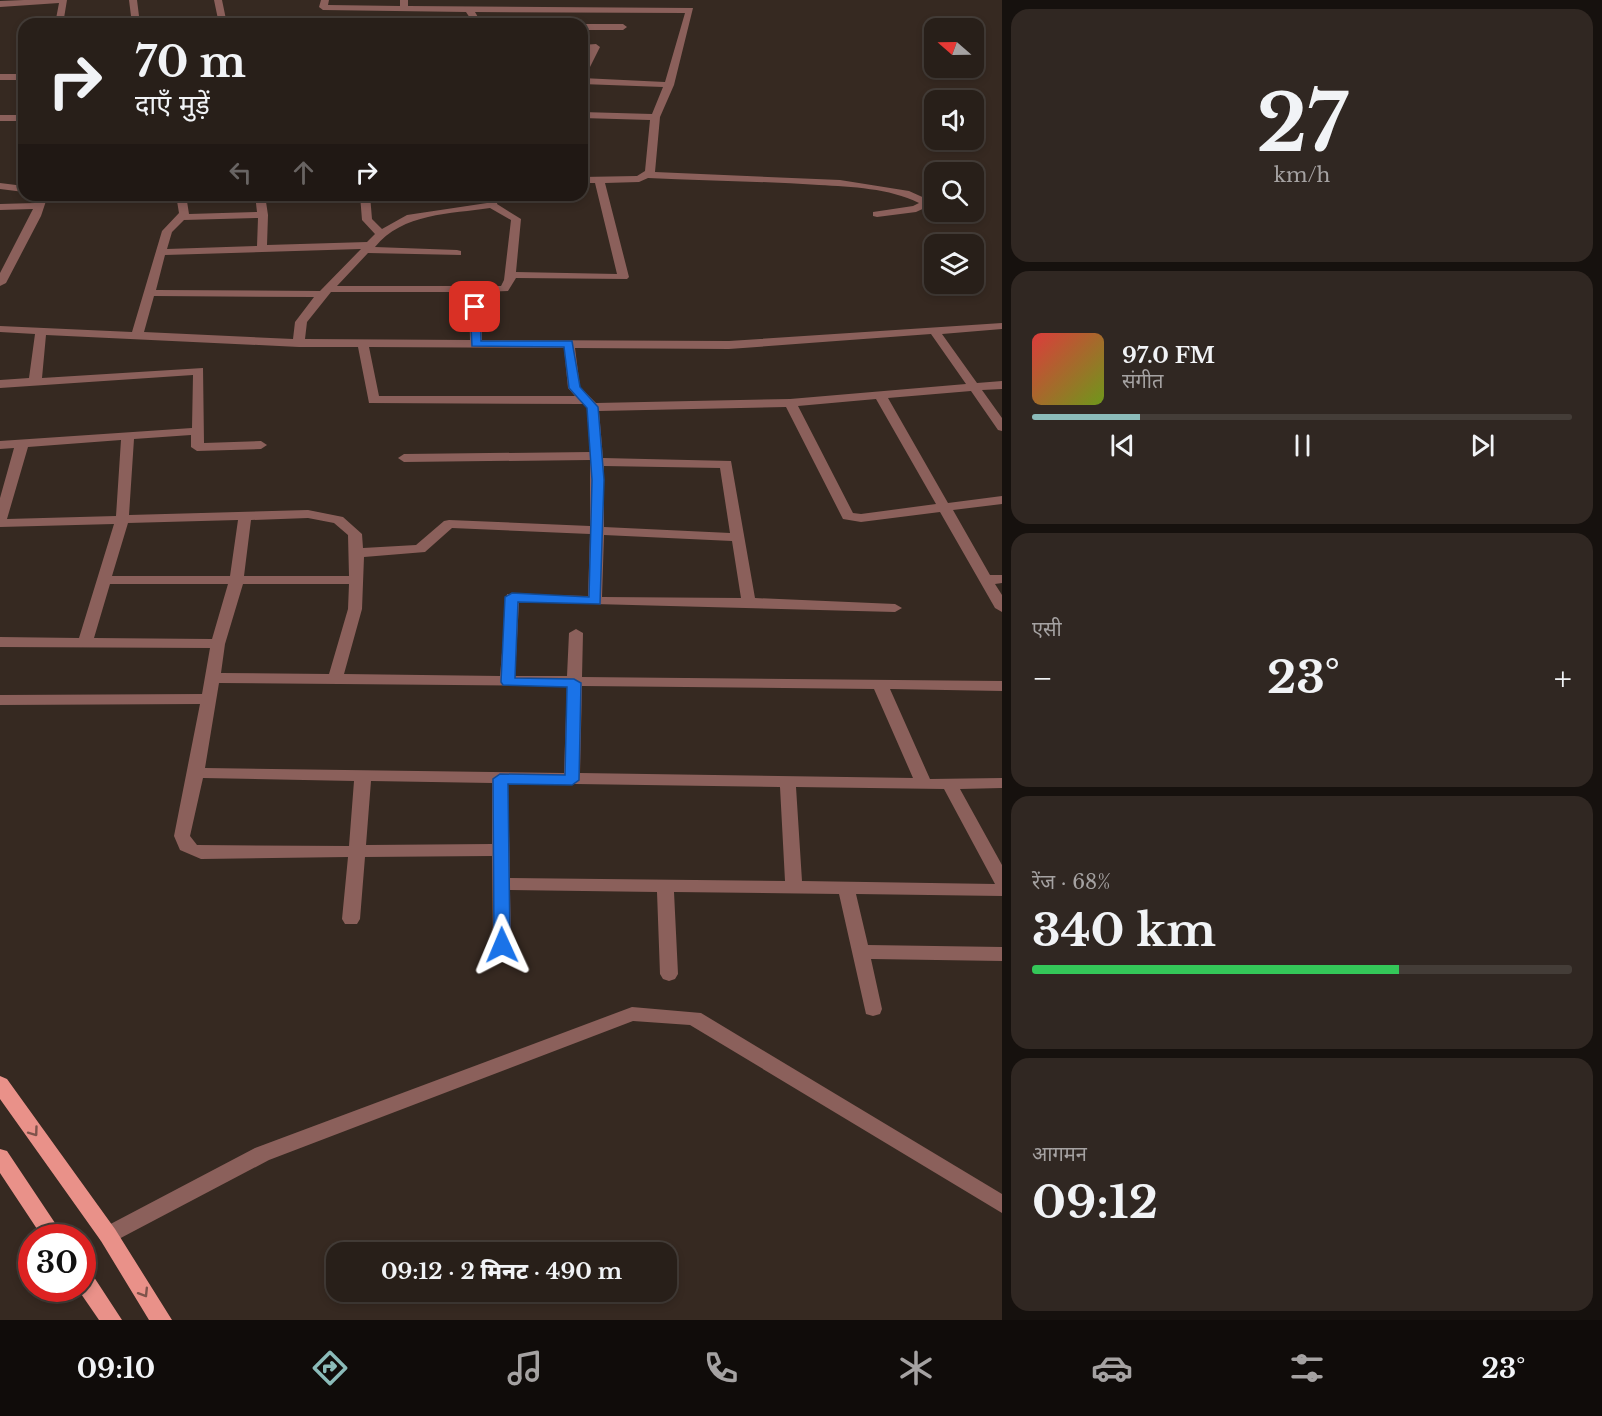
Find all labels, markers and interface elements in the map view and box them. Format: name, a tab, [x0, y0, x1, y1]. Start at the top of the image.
north arrow	[924, 18, 984, 78]
map controls	[924, 18, 984, 294]
text: 70 m	[135, 36, 246, 88]
icon: right	[36, 42, 114, 120]
text: 27	[1256, 75, 1348, 172]
text: दाएँ मुड़ें	[135, 88, 210, 121]
button: sound	[924, 90, 984, 150]
icon: left	[224, 156, 257, 189]
icon: ahead	[287, 156, 320, 189]
icon: right	[350, 156, 383, 189]
button: search	[924, 162, 984, 222]
text: km/h	[1274, 163, 1330, 187]
button: layers	[924, 234, 984, 294]
pin	[449, 281, 500, 332]
icon: arrive	[458, 290, 491, 323]
text: 97.0 FM	[1122, 342, 1215, 369]
text: संगीत	[1122, 369, 1163, 393]
icon: previous	[1106, 429, 1139, 462]
icon: pause	[1286, 429, 1319, 462]
icon: next	[1466, 429, 1499, 462]
text: एसी	[1032, 617, 1062, 641]
text: 23°	[1267, 649, 1340, 705]
text: −	[1032, 658, 1053, 699]
text: +	[1554, 658, 1572, 699]
text: रेंज · 68%	[1032, 870, 1111, 894]
text: 340 km	[1032, 902, 1216, 958]
position arrow	[470, 913, 534, 977]
one-way arrow	[27, 1125, 38, 1136]
text: आगमन	[1032, 1142, 1087, 1166]
text: 09:12	[1032, 1174, 1158, 1230]
speed limit sign: 30	[18, 1224, 96, 1302]
text: 09:12 · 2 मिनट · 490 m	[381, 1258, 622, 1285]
one-way arrow	[137, 1287, 149, 1297]
icon: directions	[309, 1347, 351, 1389]
icon: music	[504, 1347, 546, 1389]
icon: phone	[700, 1347, 742, 1389]
icon: climate	[895, 1347, 937, 1389]
icon: car	[1091, 1347, 1133, 1389]
icon: filters	[1286, 1347, 1328, 1389]
text: 09:10	[77, 1352, 155, 1385]
text: 23°	[1481, 1352, 1525, 1385]

